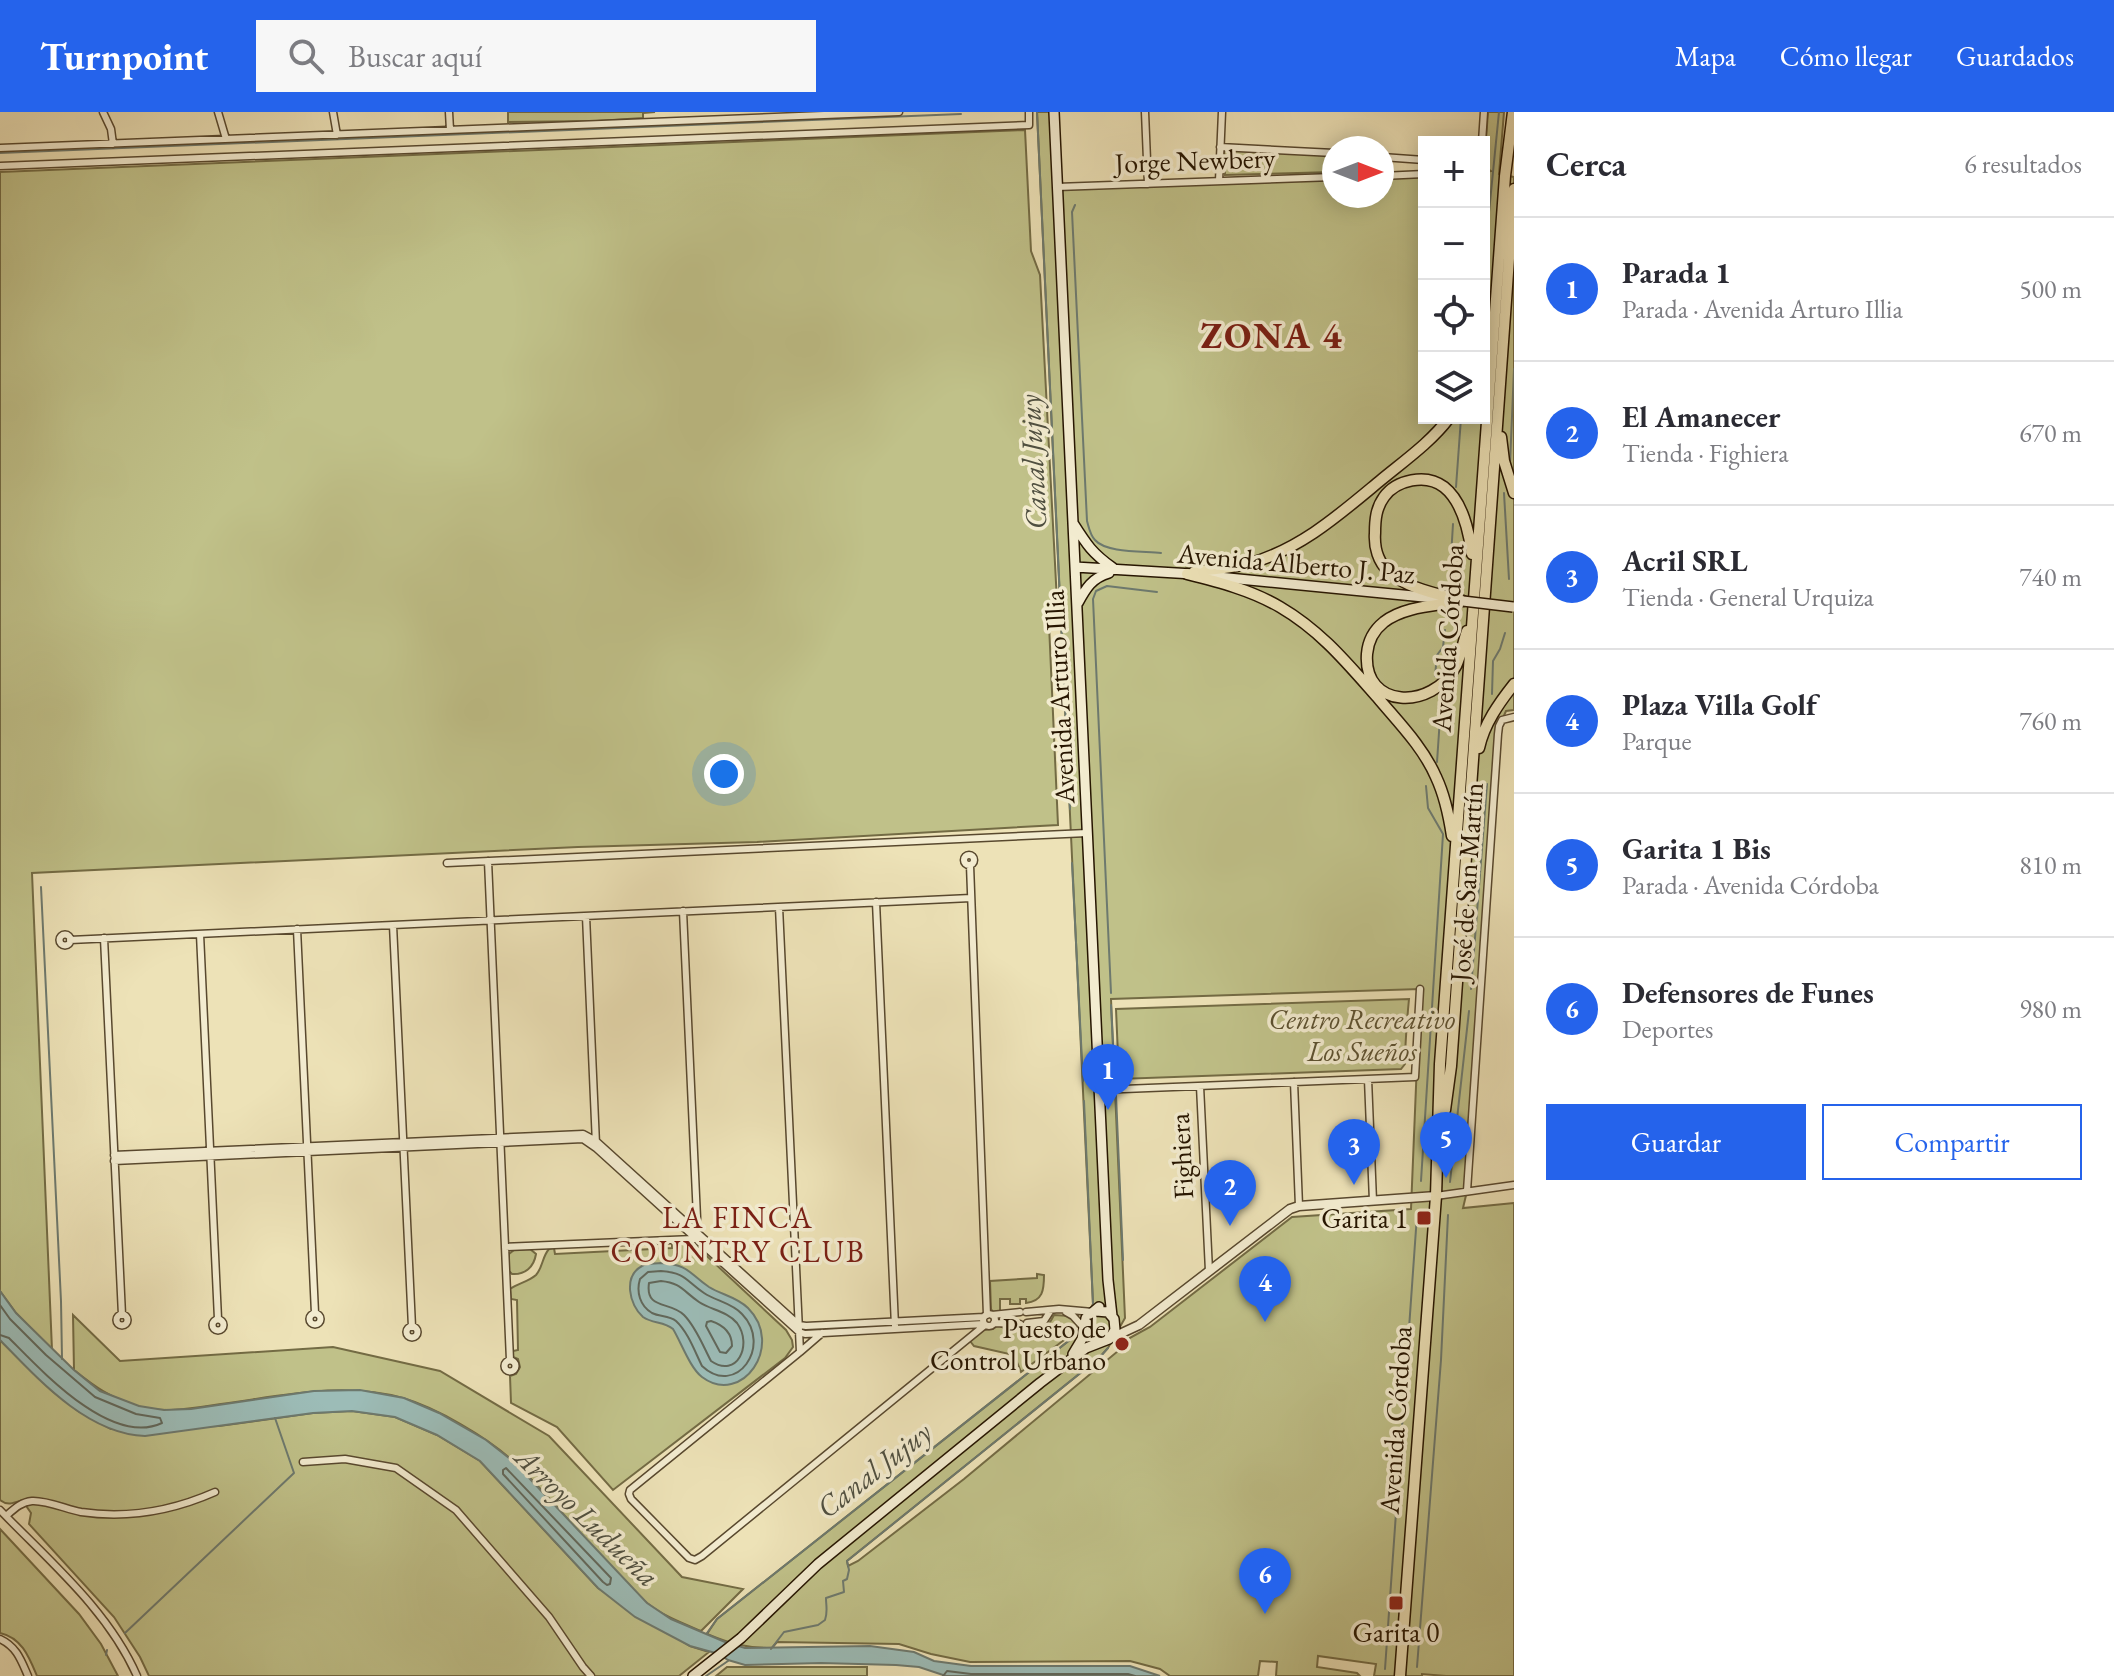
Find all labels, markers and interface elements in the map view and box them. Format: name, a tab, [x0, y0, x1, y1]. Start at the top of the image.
search box	[256, 20, 816, 92]
text: Turnpoint	[40, 32, 208, 81]
icon: search	[284, 34, 328, 78]
text: Buscar aquí	[348, 37, 482, 76]
text: Mapa	[1675, 38, 1736, 74]
text: Cómo llegar	[1780, 38, 1912, 74]
text: Guardados	[1956, 38, 2074, 74]
north arrow	[1322, 136, 1394, 208]
map controls	[1418, 136, 1490, 424]
button: +	[1418, 136, 1490, 208]
street label: Jorge Newbery	[1112, 139, 1277, 181]
text: Cerca	[1546, 142, 1626, 186]
text: 6 resultados	[1964, 147, 2082, 181]
button: −	[1418, 208, 1490, 280]
text: Parada 1	[1622, 253, 1731, 292]
text: 1	[1565, 272, 1579, 306]
text: 500 m	[2019, 272, 2082, 306]
button: locate	[1418, 280, 1490, 352]
text: Parada · Avenida Arturo Illia	[1622, 292, 1903, 326]
district label: ZONA 4	[1201, 312, 1344, 359]
button: layers	[1418, 352, 1490, 424]
water label: Canal Jujuy	[1009, 393, 1056, 531]
text: El Amanecer	[1622, 397, 1780, 436]
text: 2	[1565, 416, 1579, 450]
text: 670 m	[2019, 416, 2082, 450]
text: Tienda · Fighiera	[1622, 436, 1789, 470]
street label: Avenida Alberto J. Paz	[1175, 535, 1417, 591]
text: Acril SRL	[1622, 541, 1748, 580]
street label: Avenida Córdoba	[1422, 542, 1472, 734]
text: 3	[1565, 560, 1579, 594]
text: 740 m	[2019, 560, 2082, 594]
text: Tienda · General Urquiza	[1622, 580, 1874, 614]
street label: Avenida Arturo Illia	[1035, 588, 1083, 806]
text: Plaza Villa Golf	[1622, 685, 1817, 724]
text: 4	[1565, 704, 1579, 738]
text: 760 m	[2019, 704, 2082, 738]
text: Parque	[1622, 724, 1692, 758]
your location	[704, 754, 744, 794]
street label: José de San Martín	[1441, 781, 1491, 985]
text: Garita 1 Bis	[1622, 829, 1771, 868]
text: 5	[1565, 848, 1579, 882]
text: 810 m	[2019, 848, 2082, 882]
text: Parada · Avenida Córdoba	[1622, 868, 1879, 902]
text: Defensores de Funes	[1622, 973, 1874, 1012]
text: 6	[1565, 992, 1579, 1026]
text: 980 m	[2019, 992, 2082, 1026]
park label: Centro Recreativo Los Sueños	[1269, 1001, 1456, 1069]
text: Deportes	[1622, 1012, 1714, 1046]
pin: 1	[1082, 1044, 1134, 1110]
button: Guardar	[1546, 1104, 1806, 1180]
button: Compartir	[1822, 1104, 2082, 1180]
street label: Fighiera	[1161, 1111, 1201, 1200]
pin: 5	[1420, 1112, 1472, 1178]
pin: 3	[1328, 1119, 1380, 1185]
pin: 2	[1204, 1160, 1256, 1226]
district label: LA FINCA COUNTRY CLUB	[610, 1198, 866, 1271]
place label: Garita 1	[1321, 1200, 1408, 1236]
marker: Garita 1	[1415, 1209, 1433, 1227]
pin: 4	[1239, 1256, 1291, 1322]
place label: Puesto de Control Urbano	[930, 1310, 1106, 1378]
street label: Avenida Córdoba	[1370, 1324, 1420, 1516]
marker: Puesto de Control Urbano	[1113, 1335, 1131, 1353]
water label: Canal Jujuy	[808, 1413, 939, 1527]
water label: Arroyo Ludueña	[505, 1437, 668, 1595]
pin: 6	[1239, 1548, 1291, 1614]
marker: Garita 0	[1387, 1594, 1405, 1612]
place label: Garita 0	[1353, 1614, 1439, 1650]

